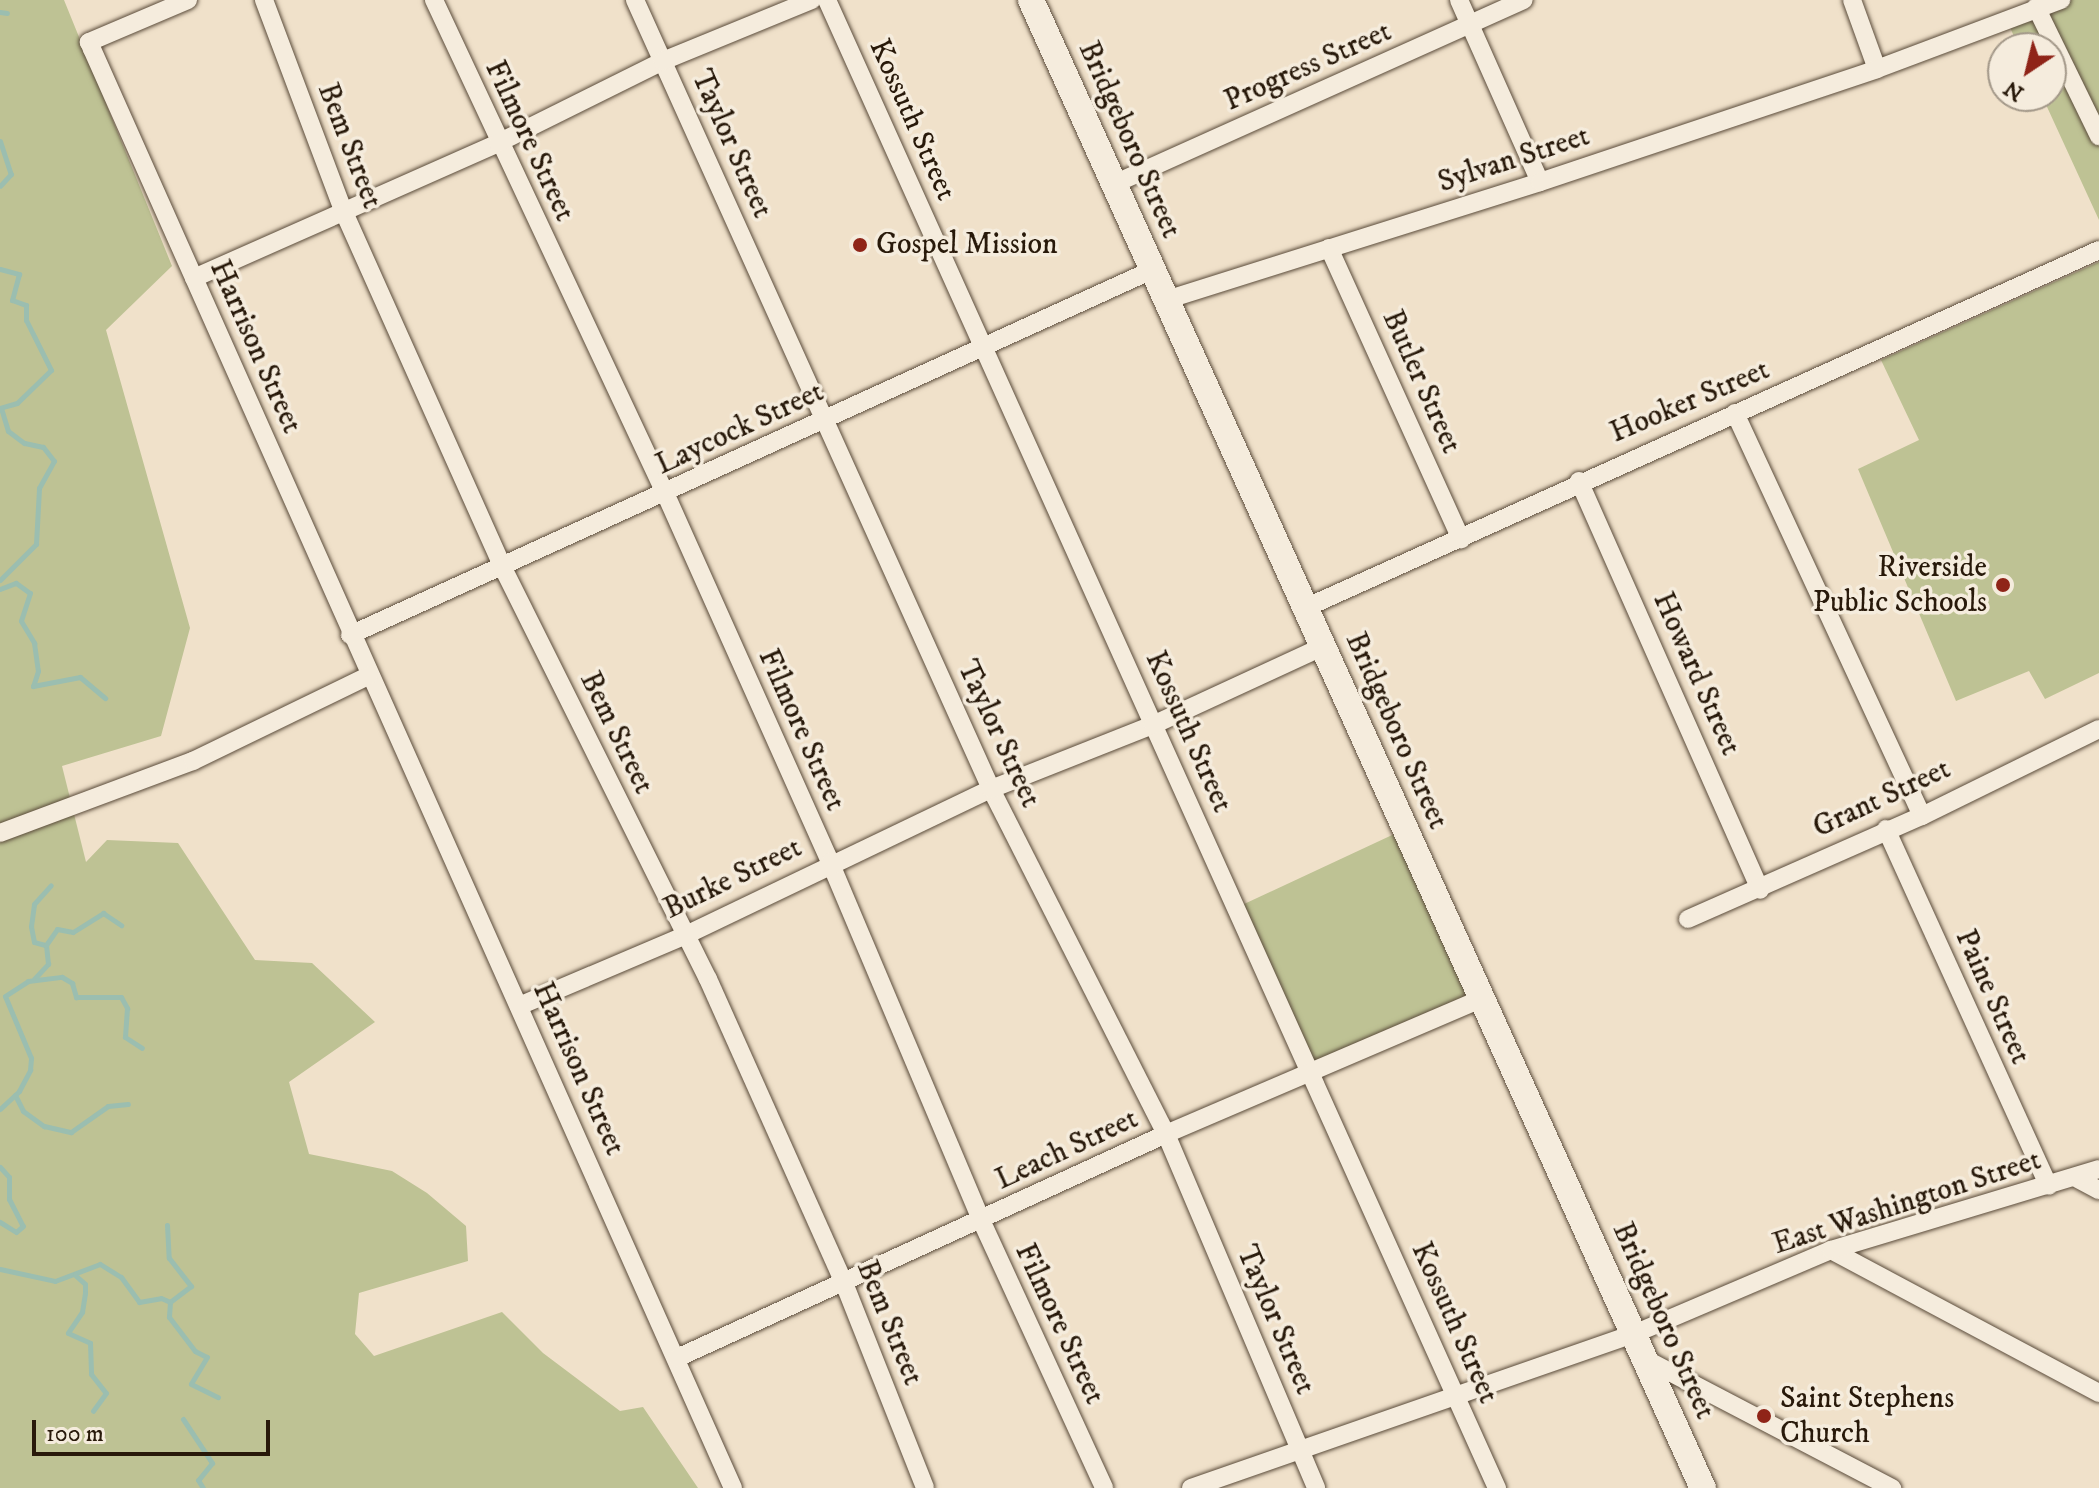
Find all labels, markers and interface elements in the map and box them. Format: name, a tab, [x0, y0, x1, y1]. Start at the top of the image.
street label: Progress Street	[1219, 14, 1397, 120]
north arrow	[1987, 32, 2067, 112]
street label: Kossuth Street	[860, 34, 964, 206]
street label: Bridgeboro Street	[1070, 36, 1188, 244]
street label: Filmore Street	[476, 55, 582, 227]
street label: Taylor Street	[682, 64, 780, 224]
text: N	[1999, 74, 2029, 107]
street label: Bem Street	[309, 78, 389, 214]
street label: Sylvan Street	[1434, 119, 1594, 201]
place label: Gospel Mission	[876, 227, 1058, 263]
marker: Gospel Mission	[851, 236, 869, 254]
street label: Harrison Street	[201, 255, 309, 439]
street label: Butler Street	[1373, 305, 1469, 459]
street label: Hooker Street	[1605, 352, 1775, 452]
street label: Laycock Street	[650, 374, 830, 484]
place label: Riverside Public Schools	[1813, 550, 1987, 620]
marker: Riverside Public Schools	[1994, 576, 2012, 594]
street label: Howard Street	[1644, 587, 1748, 761]
street label: Bridgeboro Street	[1337, 627, 1455, 835]
street label: Filmore Street	[749, 644, 853, 816]
street label: Kossuth Street	[1136, 646, 1240, 818]
street label: Taylor Street	[948, 655, 1048, 813]
street label: Bem Street	[571, 666, 661, 800]
street label: Grant Street	[1808, 752, 1956, 846]
street label: Burke Street	[658, 830, 808, 928]
street label: Paine Street	[1946, 924, 2038, 1070]
street label: Harrison Street	[524, 977, 632, 1161]
street label: Leach Street	[990, 1101, 1144, 1199]
street label: East Washington Street	[1769, 1143, 2045, 1263]
street label: Bridgeboro Street	[1604, 1217, 1722, 1425]
street label: Kossuth Street	[1402, 1237, 1506, 1409]
street label: Filmore Street	[1006, 1238, 1112, 1410]
street label: Taylor Street	[1228, 1240, 1322, 1400]
street label: Bem Street	[848, 1255, 930, 1391]
place label: Saint Stephens Church	[1780, 1381, 1954, 1452]
scale bar	[36, 1404, 274, 1454]
marker: Saint Stephens Church	[1755, 1407, 1773, 1425]
text: 100 m	[46, 1419, 104, 1449]

